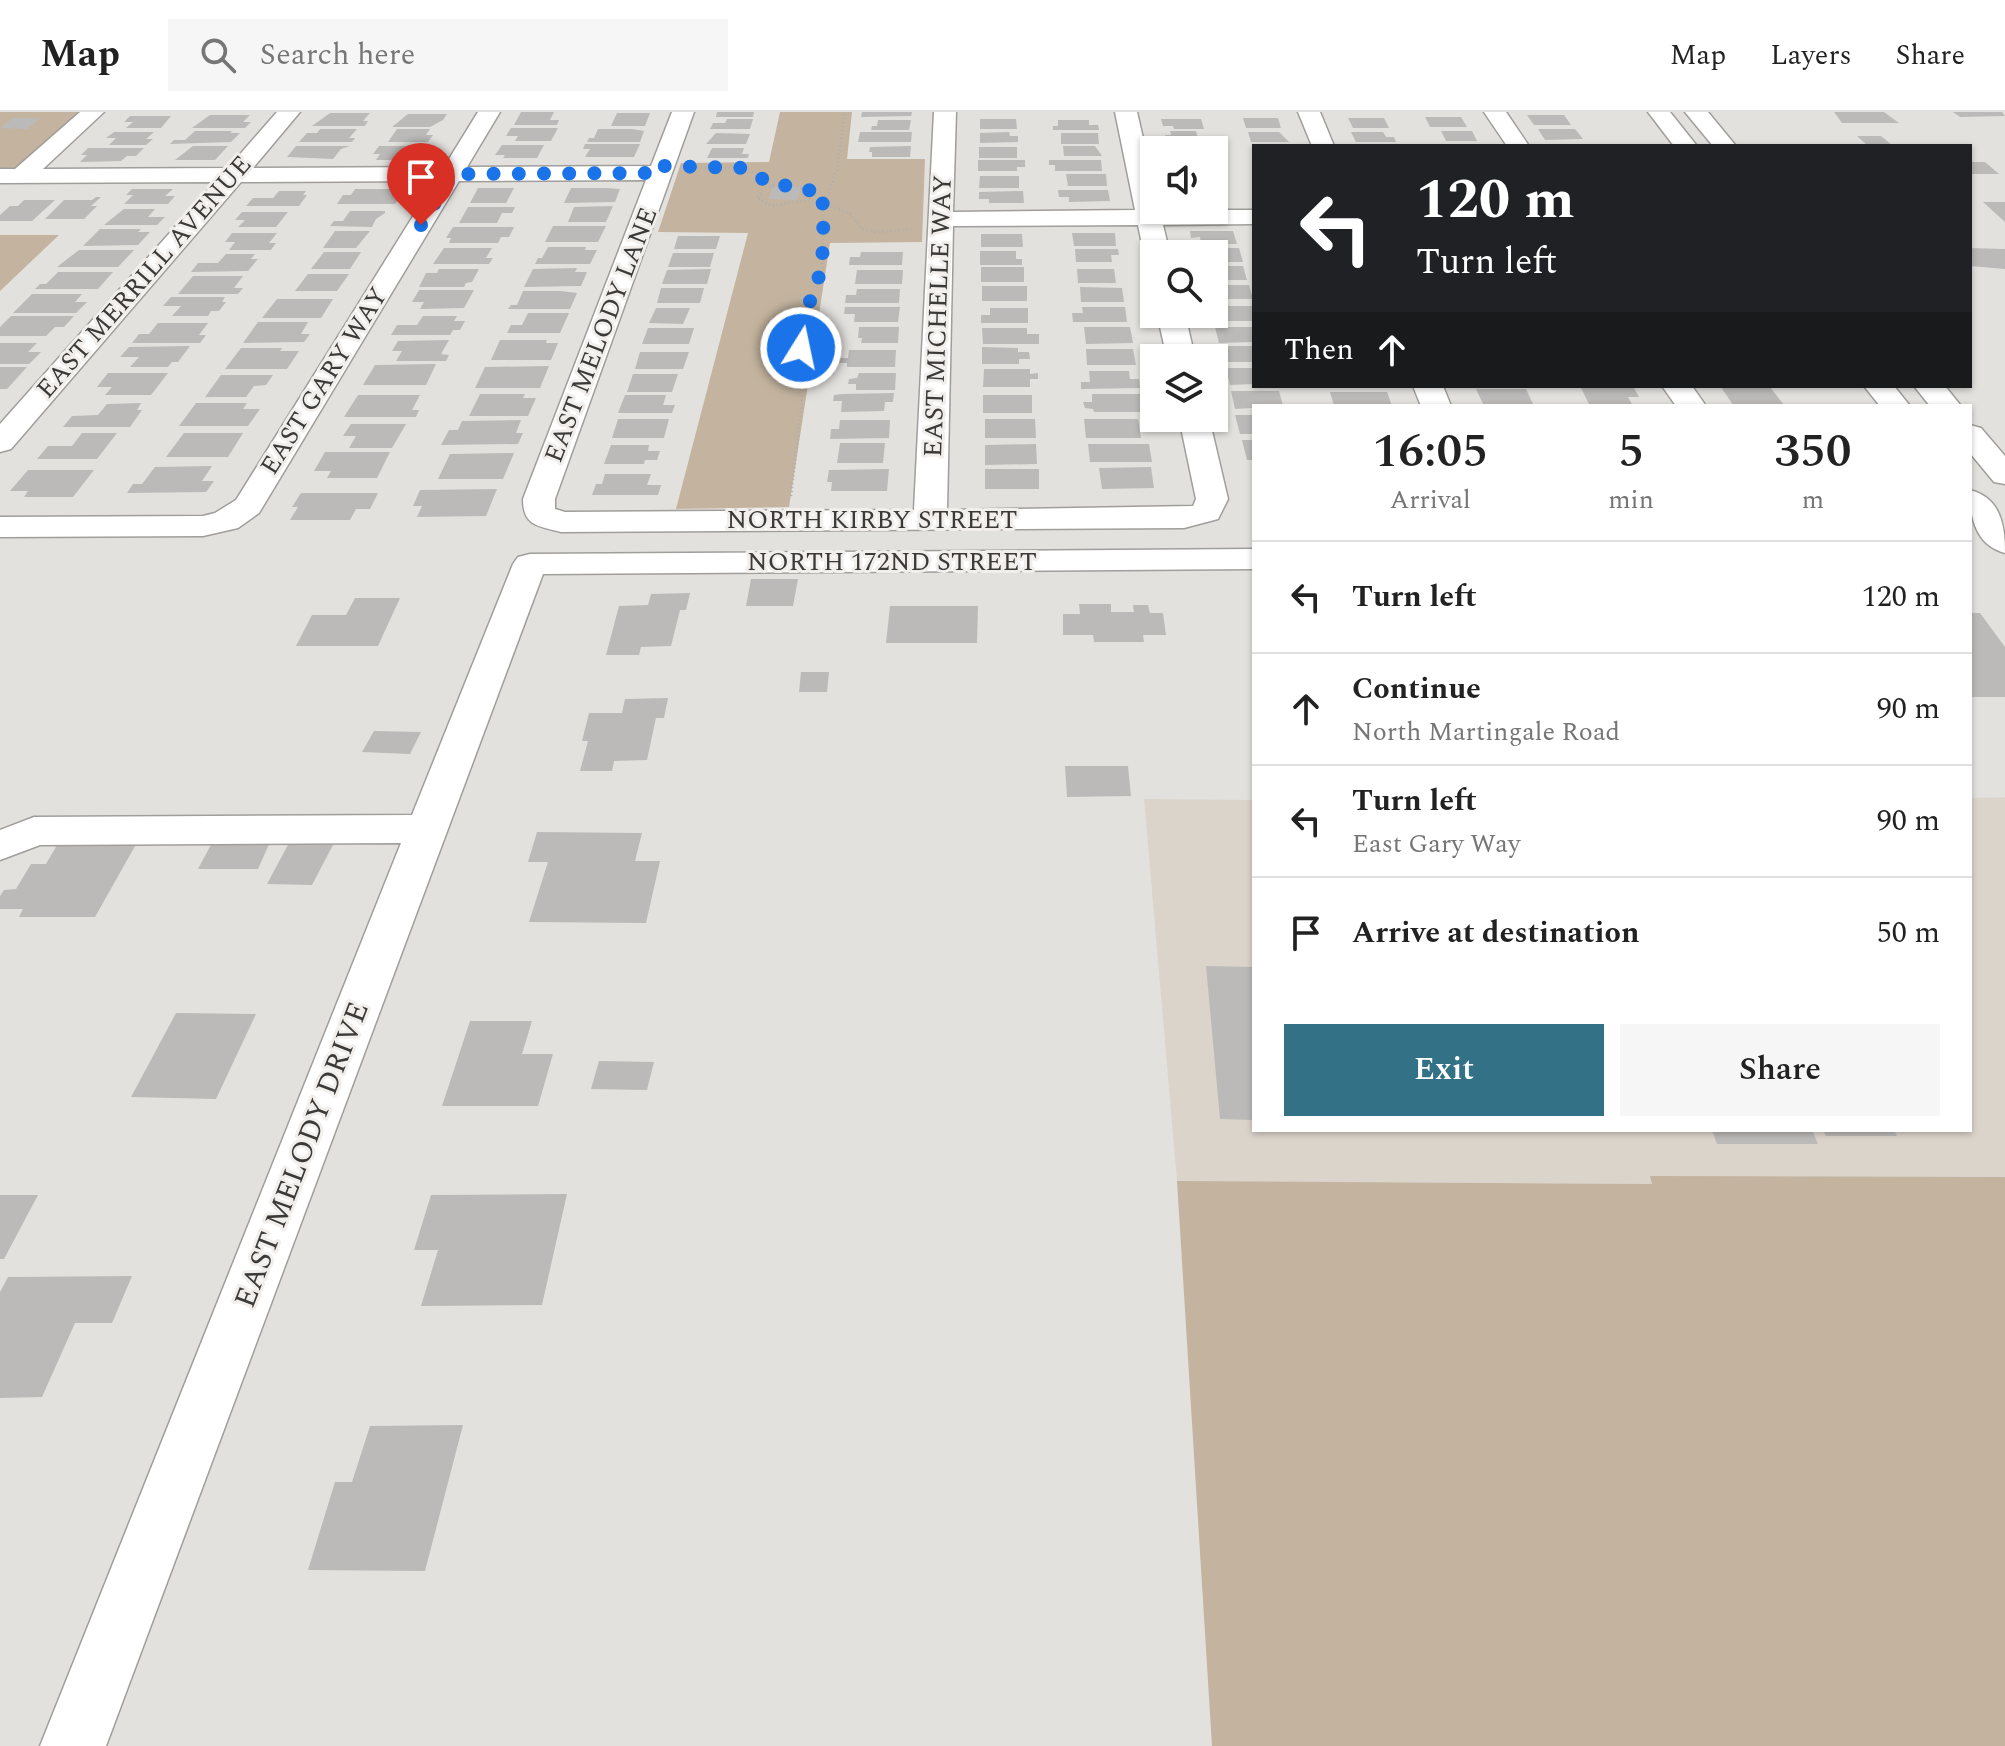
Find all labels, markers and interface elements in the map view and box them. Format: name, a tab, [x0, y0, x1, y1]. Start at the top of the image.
search box	[168, 19, 728, 91]
text: Map	[40, 26, 120, 84]
text: Search here	[260, 32, 415, 78]
icon: search	[196, 33, 240, 77]
text: Map	[1670, 34, 1726, 77]
text: Layers	[1770, 34, 1852, 77]
text: Share	[1896, 34, 1965, 77]
map controls	[1140, 136, 1228, 432]
button: sound	[1140, 136, 1228, 224]
pin	[387, 143, 455, 225]
street label: EAST MERRILL AVENUE	[27, 146, 261, 408]
icon: arrive	[399, 155, 443, 199]
text: 120 m	[1416, 158, 1575, 243]
street label: EAST MICHELLE WAY	[913, 174, 963, 458]
icon: left	[1284, 176, 1388, 280]
street label: EAST MELODY LANE	[534, 201, 668, 469]
text: Turn left	[1416, 235, 1557, 290]
button: search	[1140, 240, 1228, 328]
street label: EAST GARY WAY	[250, 279, 398, 483]
position arrow	[759, 306, 843, 390]
text: Then	[1284, 327, 1354, 373]
icon: ahead	[1370, 328, 1414, 372]
button: layers	[1140, 344, 1228, 432]
text: 16:05	[1372, 415, 1488, 488]
text: 5	[1618, 415, 1644, 488]
text: 350	[1774, 415, 1852, 488]
text: Arrival	[1390, 480, 1471, 520]
text: min	[1608, 480, 1654, 520]
text: m	[1802, 480, 1824, 520]
street label: NORTH KIRBY STREET	[726, 500, 1018, 540]
street label: NORTH 172ND STREET	[747, 542, 1037, 582]
text: Turn left	[1352, 574, 1477, 620]
text: 120 m	[1862, 574, 1940, 620]
icon: left	[1284, 575, 1328, 619]
text: Continue	[1352, 666, 1481, 712]
text: 90 m	[1877, 686, 1940, 732]
icon: ahead	[1284, 687, 1328, 731]
text: North Martingale Road	[1352, 712, 1620, 752]
text: Turn left	[1352, 778, 1477, 824]
text: 90 m	[1877, 798, 1940, 844]
icon: left	[1284, 799, 1328, 843]
text: East Gary Way	[1352, 824, 1520, 864]
text: Arrive at destination	[1352, 910, 1639, 956]
text: 50 m	[1877, 910, 1940, 956]
icon: arrive	[1284, 911, 1328, 955]
street label: EAST MELODY DRIVE	[222, 995, 382, 1315]
button: Exit	[1284, 1024, 1604, 1116]
button: Share	[1620, 1024, 1940, 1116]

